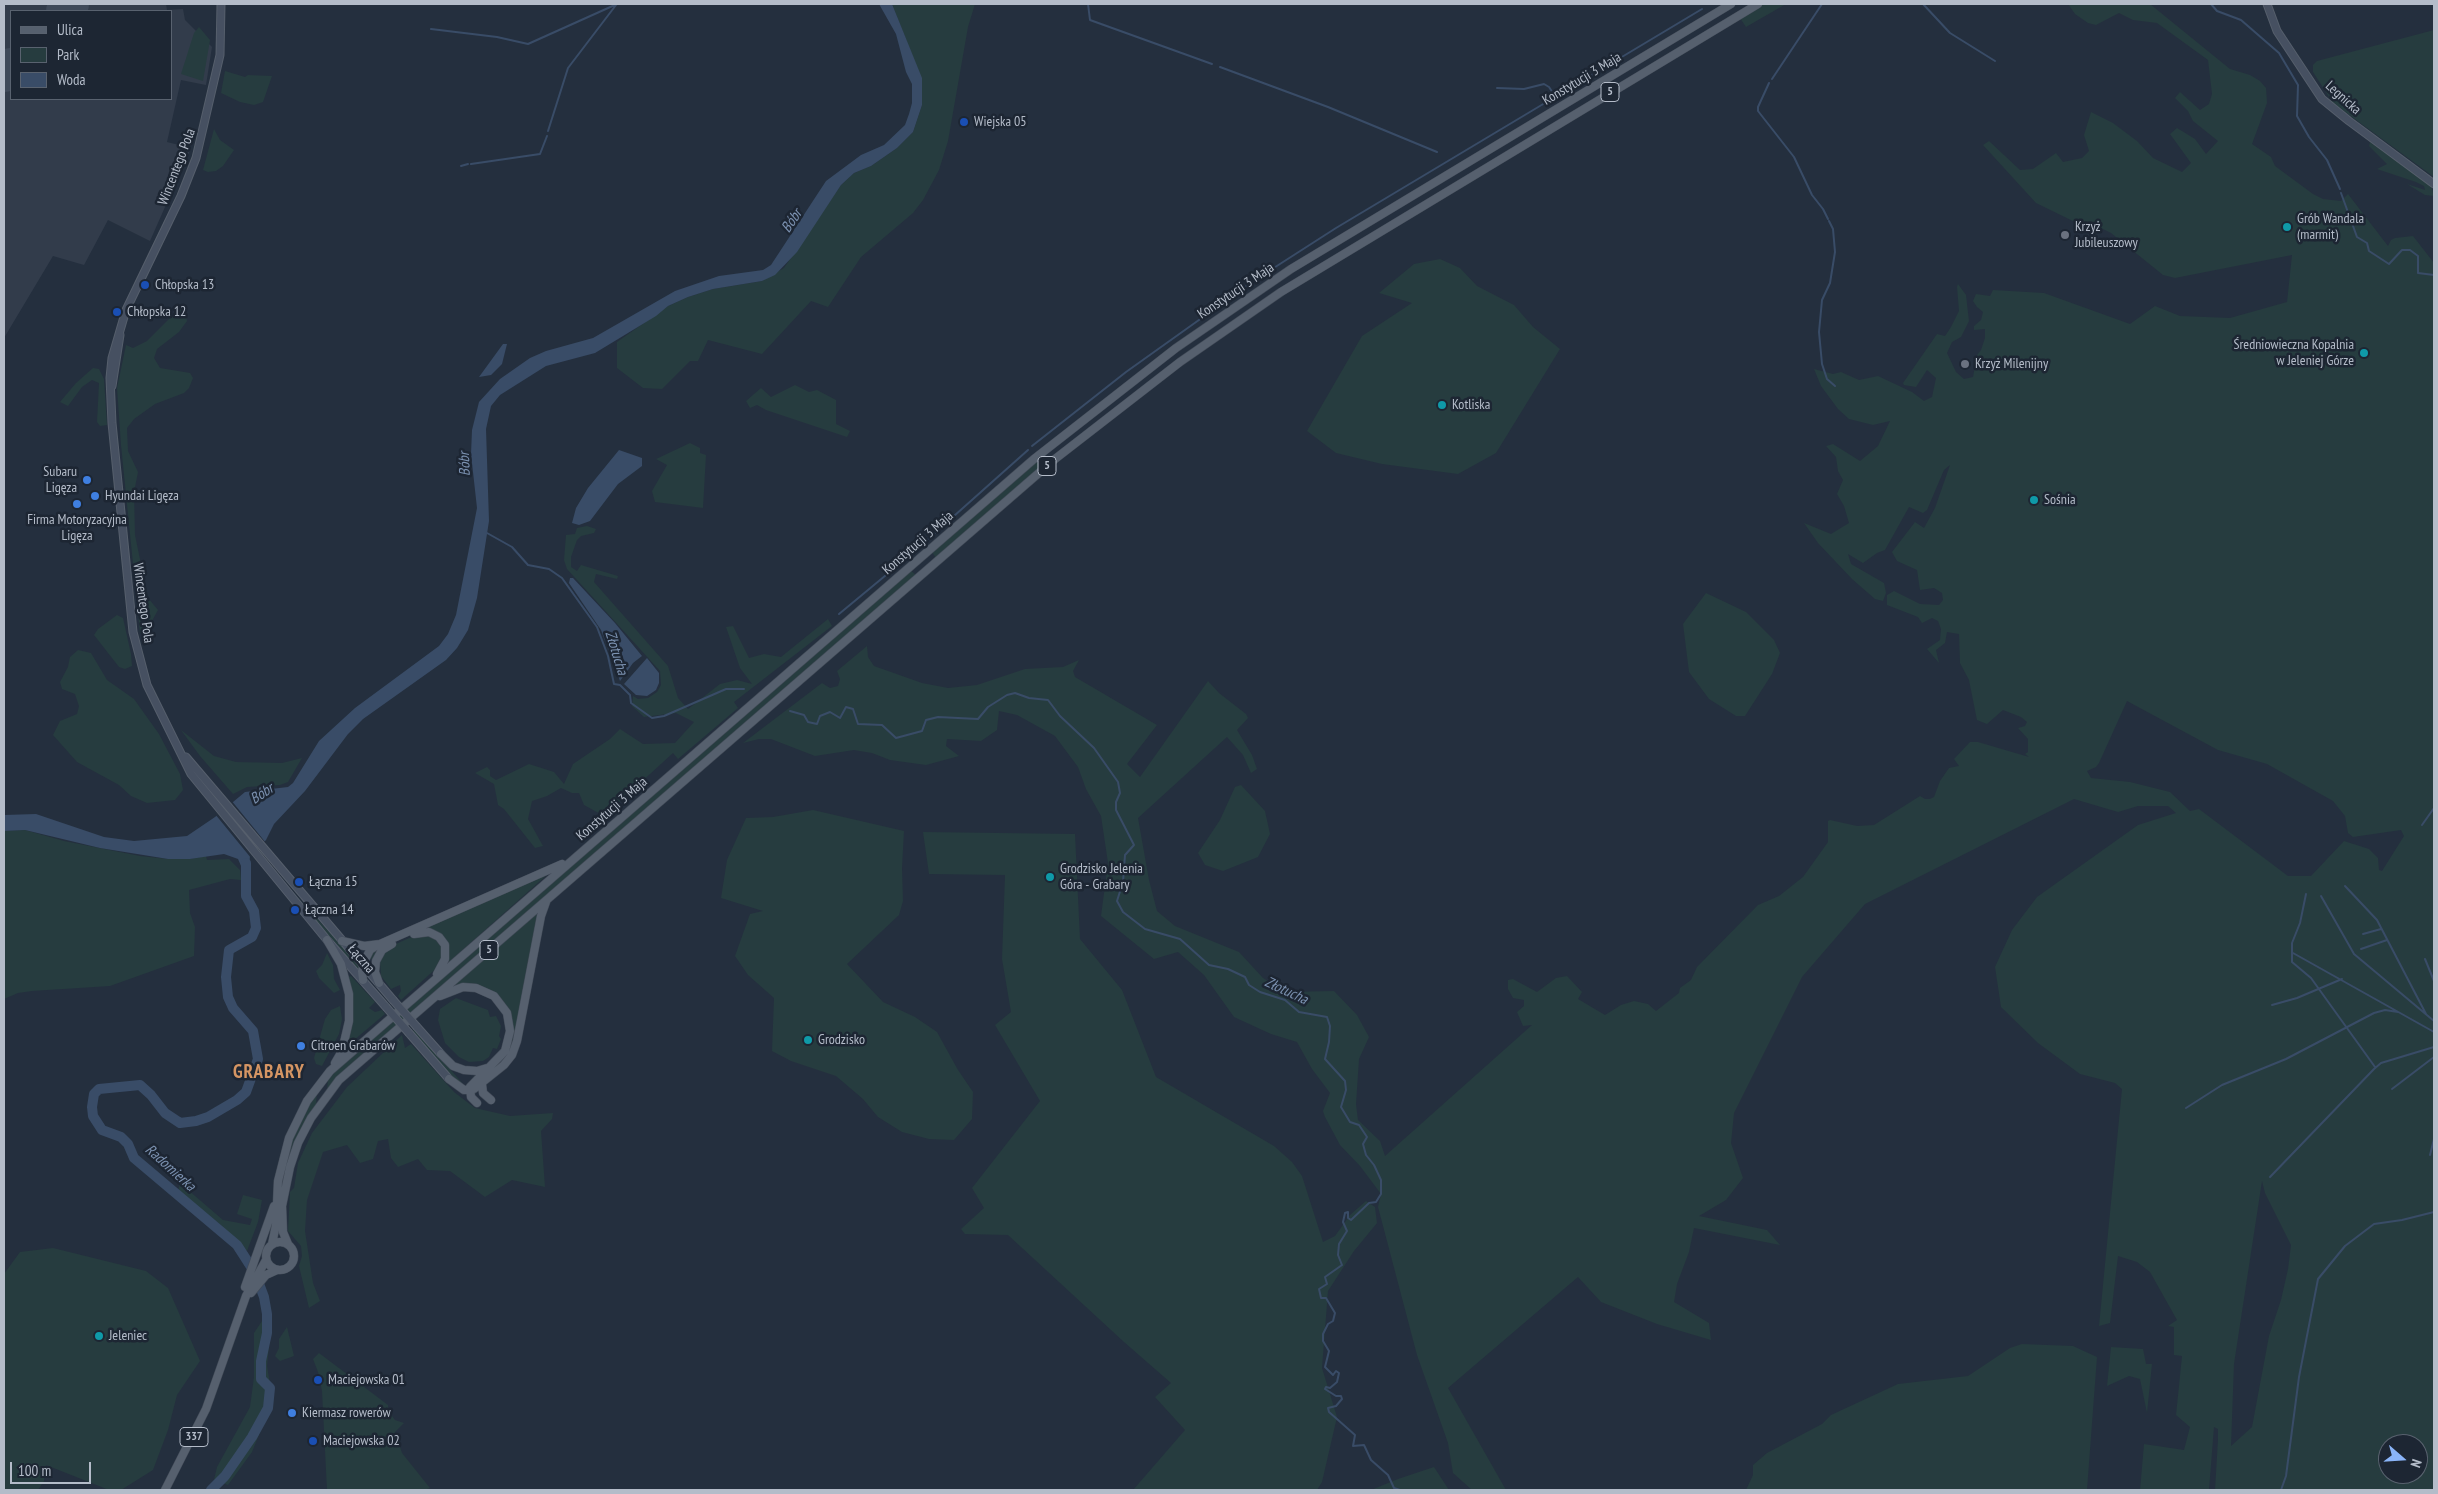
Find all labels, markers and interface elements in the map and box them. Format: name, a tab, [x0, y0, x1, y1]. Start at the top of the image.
legend	[10, 10, 172, 100]
text: Ulica	[57, 20, 83, 39]
text: Park	[57, 45, 79, 64]
street label: Konstytucji 3 Maja	[1540, 49, 1624, 109]
text: Woda	[57, 70, 86, 89]
street label: Legnicka	[2322, 78, 2364, 118]
road number: 5	[1601, 82, 1619, 101]
place label: Wiejska 05	[974, 114, 1027, 130]
marker: Wiejska 05	[958, 116, 970, 128]
street label: Wincentego Pola	[155, 126, 199, 208]
water label: Bóbr	[778, 206, 806, 236]
place label: Grób Wandala (marmit)	[2297, 211, 2364, 243]
place label: Krzyż Jubileuszowy	[2075, 219, 2138, 252]
marker: Grób Wandala (marmit)	[2281, 221, 2293, 233]
marker: Krzyż Jubileuszowy	[2059, 229, 2071, 241]
street label: Konstytucji 3 Maja	[1195, 259, 1277, 323]
place label: Chłopska 13	[155, 277, 214, 293]
marker: Chłopska 13	[139, 279, 151, 291]
place label: Chłopska 12	[127, 304, 186, 320]
marker: Chłopska 12	[111, 306, 123, 318]
place label: Średniowieczna Kopalnia w Jeleniej Górze	[2234, 337, 2354, 370]
marker: Średniowieczna Kopalnia w Jeleniej Górze	[2358, 347, 2370, 359]
place label: Krzyż Milenijny	[1975, 356, 2048, 372]
marker: Krzyż Milenijny	[1959, 358, 1971, 370]
place label: Kotliska	[1452, 397, 1490, 413]
marker: Kotliska	[1436, 399, 1448, 411]
water label: Bóbr	[456, 452, 474, 476]
road number: 5	[1038, 456, 1056, 476]
place label: Subaru Ligęza	[43, 464, 77, 497]
marker: Subaru Ligęza	[81, 474, 93, 486]
place label: Hyundai Ligęza	[105, 488, 179, 504]
marker: Hyundai Ligęza	[89, 490, 101, 502]
place label: Sośnia	[2044, 492, 2076, 508]
marker: Sośnia	[2028, 494, 2040, 506]
marker: Firma Motoryzacyjna Ligęza	[71, 498, 83, 510]
street label: Konstytucji 3 Maja	[879, 508, 957, 578]
place label: Firma Motoryzacyjna Ligęza	[27, 512, 127, 544]
street label: Wincentego Pola	[129, 562, 157, 644]
water label: Złotucha	[601, 629, 631, 677]
street label: Konstytucji 3 Maja	[573, 774, 651, 844]
water label: Bóbr	[247, 780, 277, 808]
place label: Grodzisko Jelenia Góra - Grabary	[1060, 861, 1143, 894]
marker: Grodzisko Jelenia Góra - Grabary	[1044, 871, 1056, 883]
place label: Łączna 15	[309, 874, 357, 890]
marker: Łączna 15	[293, 876, 305, 888]
place label: Łączna 14	[305, 902, 353, 918]
marker: Łączna 14	[289, 904, 301, 916]
road number: 5	[480, 940, 498, 960]
street label: Łączna	[344, 941, 378, 977]
water label: Złotucha	[1262, 973, 1310, 1009]
place label: Grodzisko	[818, 1032, 865, 1048]
marker: Grodzisko	[802, 1034, 814, 1046]
place label: Citroen Grabarów	[311, 1038, 395, 1054]
marker: Citroen Grabarów	[295, 1040, 307, 1052]
district label: GRABARY	[232, 1062, 306, 1084]
water label: Radomierka	[141, 1141, 199, 1195]
place label: Jeleniec	[109, 1328, 147, 1344]
marker: Jeleniec	[93, 1330, 105, 1342]
place label: Maciejowska 01	[328, 1372, 405, 1388]
marker: Maciejowska 01	[312, 1374, 324, 1386]
place label: Kiermasz rowerów	[302, 1405, 391, 1421]
marker: Kiermasz rowerów	[286, 1407, 298, 1419]
road number: 337	[180, 1428, 208, 1446]
place label: Maciejowska 02	[323, 1433, 400, 1449]
north arrow	[2378, 1434, 2428, 1484]
marker: Maciejowska 02	[307, 1435, 319, 1447]
scale bar	[12, 1452, 94, 1484]
text: N	[2406, 1457, 2426, 1470]
text: 100 m	[18, 1461, 51, 1480]

